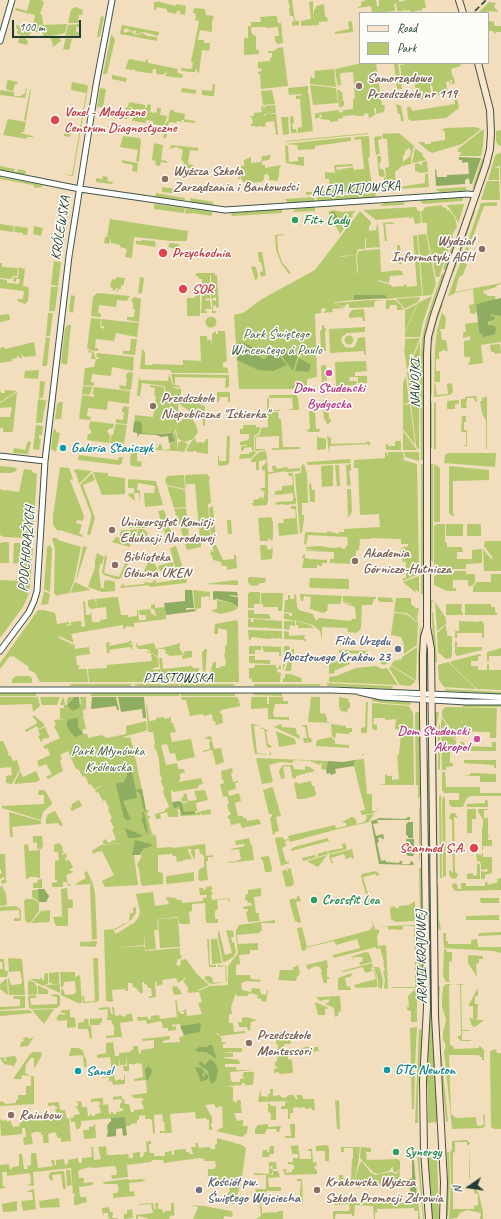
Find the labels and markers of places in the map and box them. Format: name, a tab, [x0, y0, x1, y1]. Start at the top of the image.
place label: Samorządowe Przedszkole nr 119	[367, 70, 457, 102]
marker: Samorządowe Przedszkole nr 119	[354, 81, 364, 91]
place label: Voxel - Medyczne Centrum Diagnostyczne	[64, 104, 177, 136]
marker: Voxel - Medyczne Centrum Diagnostyczne	[49, 114, 61, 126]
place label: Wyższa Szkoła Zarządzania i Bankowości	[173, 163, 298, 196]
marker: Wyższa Szkoła Zarządzania i Bankowości	[160, 174, 170, 184]
place label: Fit+ Lady	[303, 212, 349, 228]
marker: Fit+ Lady	[290, 215, 300, 225]
place label: Wydział Informatyki AGH	[391, 233, 474, 266]
marker: Wydział Informatyki AGH	[477, 244, 487, 254]
place label: Przychodnia	[172, 245, 230, 261]
marker: Przychodnia	[157, 247, 169, 259]
place label: SOR	[192, 281, 213, 297]
marker: SOR	[177, 283, 189, 295]
marker: Dom Studencki Bydgoska	[324, 368, 334, 378]
place label: Dom Studencki Bydgoska	[293, 380, 365, 412]
place label: Przedszkole Niepubliczne "Iskierka"	[161, 390, 269, 422]
marker: Przedszkole Niepubliczne "Iskierka"	[148, 401, 158, 411]
place label: Galeria Stańczyk	[71, 440, 153, 456]
marker: Galeria Stańczyk	[58, 443, 68, 453]
place label: Uniwersytet Komisji Edukacji Narodowej	[120, 514, 214, 546]
marker: Uniwersytet Komisji Edukacji Narodowej	[107, 525, 117, 535]
place label: Akademia Górniczo-Hutnicza	[363, 545, 451, 578]
place label: Biblioteka Główna UKEN	[123, 549, 191, 582]
marker: Akademia Górniczo-Hutnicza	[350, 556, 360, 566]
marker: Biblioteka Główna UKEN	[110, 560, 120, 570]
place label: Filia Urzędu Pocztowego Kraków 23	[282, 633, 390, 666]
marker: Filia Urzędu Pocztowego Kraków 23	[393, 644, 403, 654]
place label: Dom Studencki Akropol	[397, 723, 469, 756]
marker: Dom Studencki Akropol	[472, 734, 482, 744]
place label: Scanmed S.A.	[399, 840, 465, 856]
marker: Scanmed S.A.	[468, 842, 480, 854]
place label: Crossfit Lea	[322, 892, 379, 908]
marker: Crossfit Lea	[309, 895, 319, 905]
place label: Przedszkole Montessori	[257, 1027, 311, 1060]
marker: Przedszkole Montessori	[244, 1038, 254, 1048]
place label: GTC Newton	[395, 1062, 455, 1078]
place label: Sanel	[86, 1063, 113, 1079]
marker: GTC Newton	[382, 1065, 392, 1075]
marker: Sanel	[73, 1066, 83, 1076]
place label: Rainbow	[19, 1107, 60, 1123]
marker: Rainbow	[6, 1110, 16, 1120]
place label: Synergy	[404, 1144, 442, 1160]
marker: Synergy	[391, 1147, 401, 1157]
place label: Kościół pw. Świętego Wojciecha	[207, 1174, 300, 1206]
place label: Krakowska Wyższa Szkoła Promocji Zdrowia	[325, 1174, 443, 1206]
marker: Kościół pw. Świętego Wojciecha	[194, 1185, 204, 1195]
marker: Krakowska Wyższa Szkoła Promocji Zdrowia	[312, 1185, 322, 1195]

